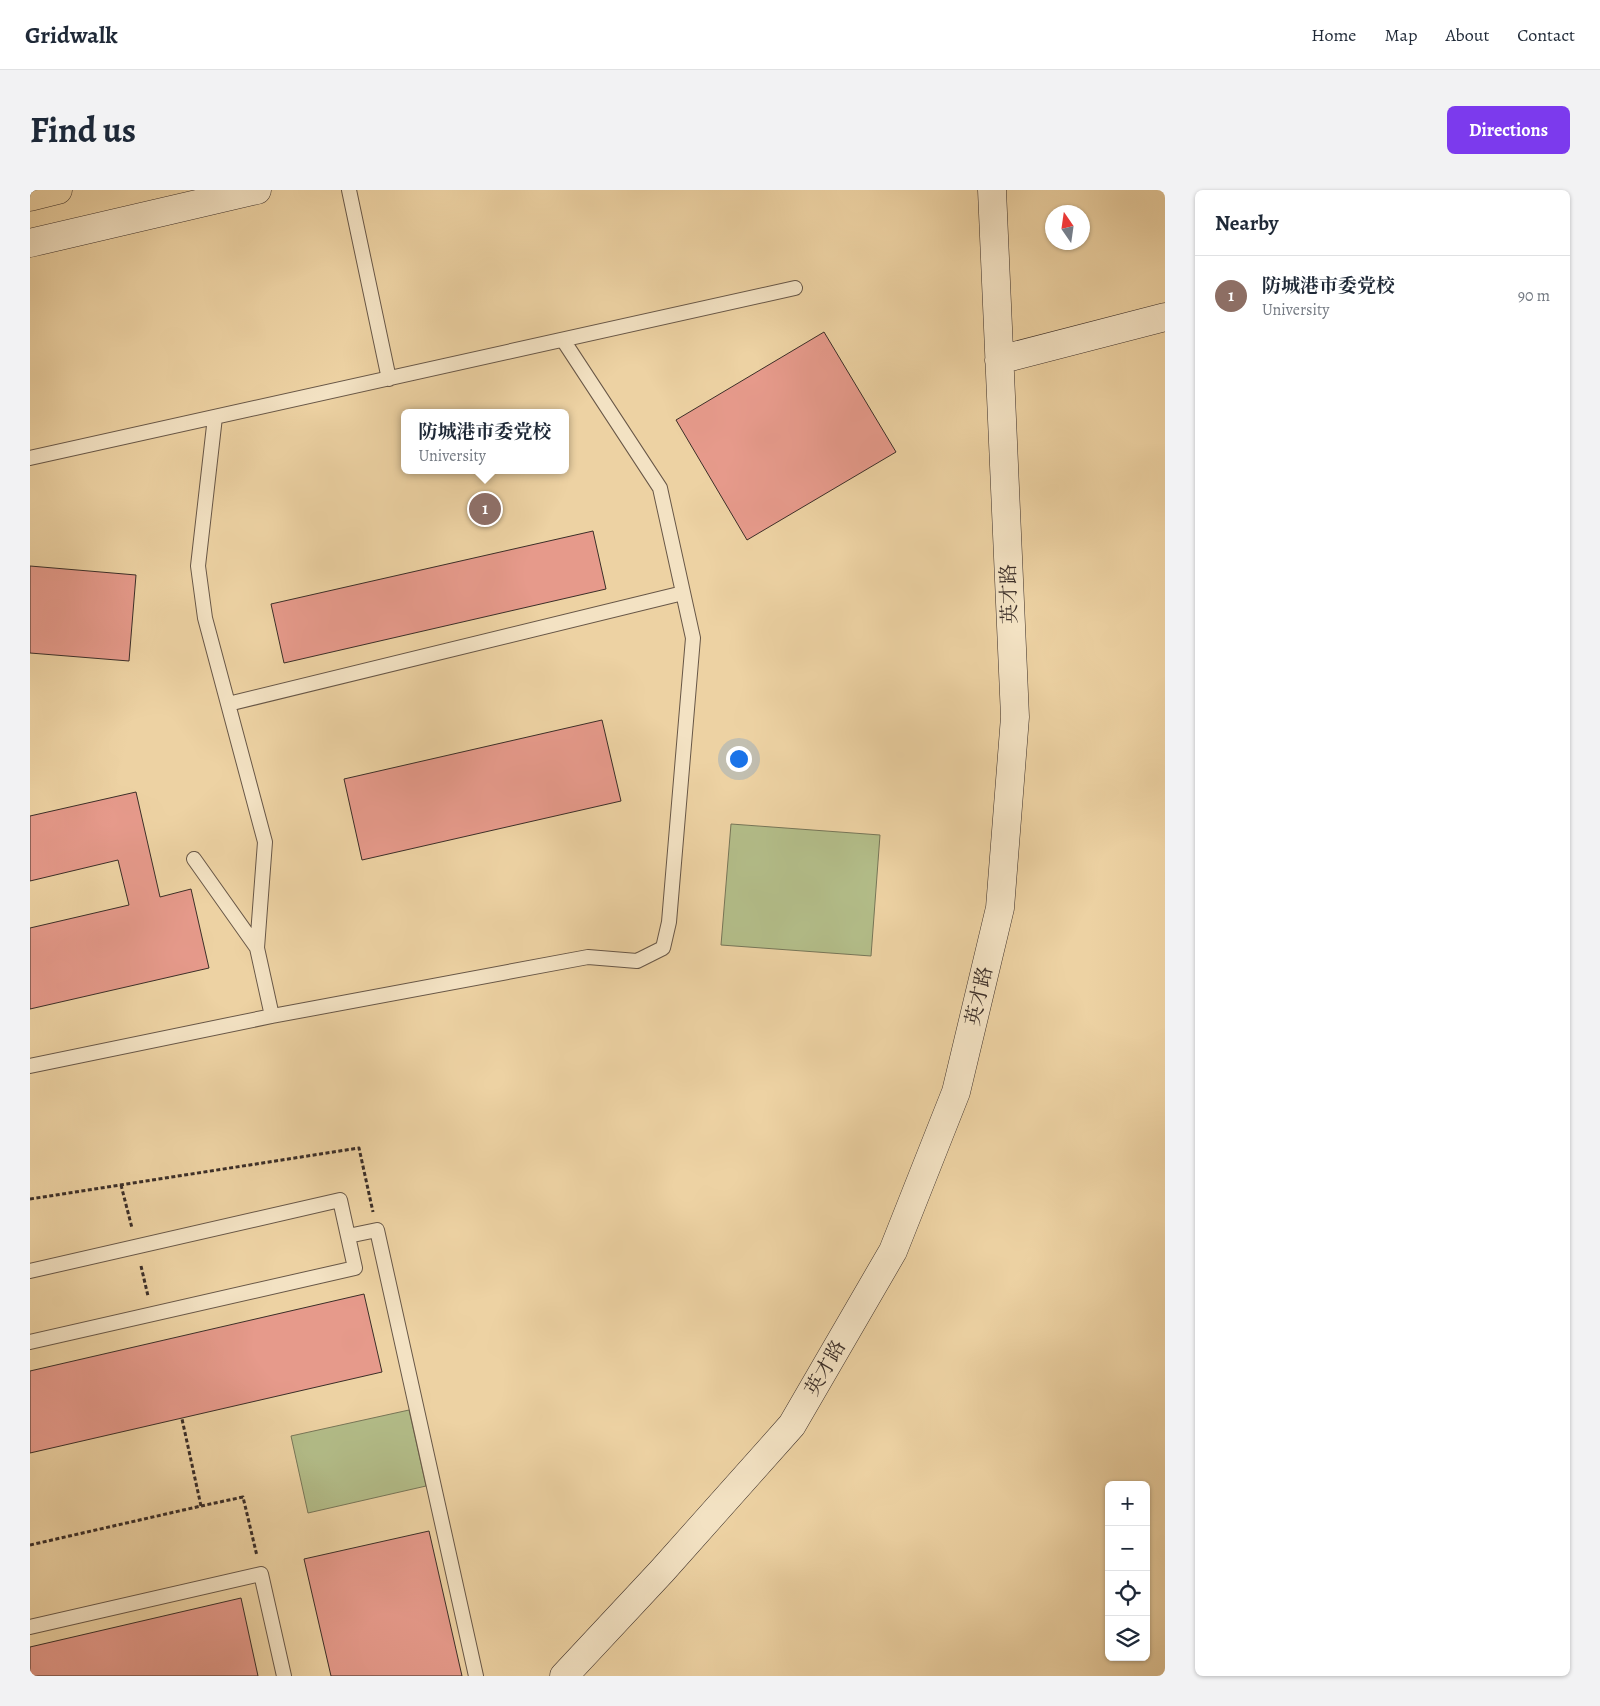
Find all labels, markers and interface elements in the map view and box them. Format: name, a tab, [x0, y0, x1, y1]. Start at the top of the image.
text: Gridwalk	[25, 19, 118, 51]
text: Home	[1311, 23, 1356, 47]
text: Map	[1384, 23, 1417, 47]
text: About	[1445, 23, 1489, 47]
text: Contact	[1517, 23, 1575, 47]
text: Find us	[30, 106, 136, 154]
button: Directions	[1447, 106, 1570, 154]
north arrow	[1045, 205, 1090, 250]
text: Nearby	[1215, 209, 1278, 237]
text: 防城港市委党校	[1262, 273, 1395, 299]
text: 1	[1228, 285, 1234, 307]
text: 90 m	[1518, 285, 1550, 307]
text: University	[1262, 299, 1329, 321]
popup	[401, 409, 569, 474]
text: 防城港市委党校	[418, 419, 552, 445]
text: University	[418, 445, 486, 467]
pin: 1	[469, 490, 501, 528]
street label: 英才路	[994, 564, 1024, 624]
your location	[726, 746, 752, 772]
street label: 英才路	[959, 964, 999, 1028]
street label: 英才路	[798, 1335, 852, 1401]
map controls	[1105, 1481, 1150, 1661]
button: +	[1105, 1481, 1150, 1526]
button: −	[1105, 1526, 1150, 1571]
button: locate	[1105, 1571, 1150, 1616]
button: layers	[1105, 1616, 1150, 1661]

